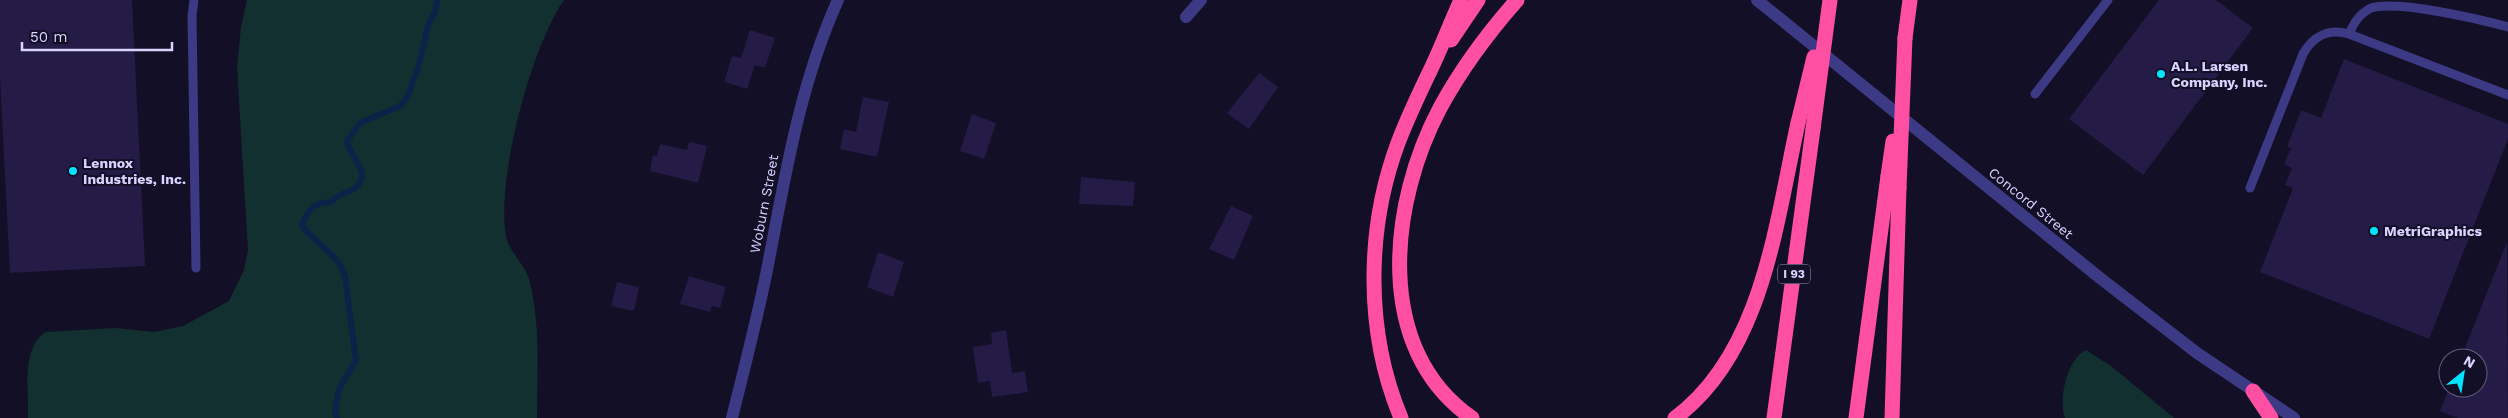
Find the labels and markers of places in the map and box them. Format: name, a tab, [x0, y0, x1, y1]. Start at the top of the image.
place label: A.L. Larsen Company, Inc.	[2171, 58, 2267, 90]
marker: A.L. Larsen Company, Inc.	[2155, 68, 2167, 80]
place label: Lennox Industries, Inc.	[83, 155, 186, 187]
marker: Lennox Industries, Inc.	[67, 165, 79, 177]
place label: MetriGraphics	[2384, 223, 2483, 239]
marker: MetriGraphics	[2368, 225, 2380, 237]

